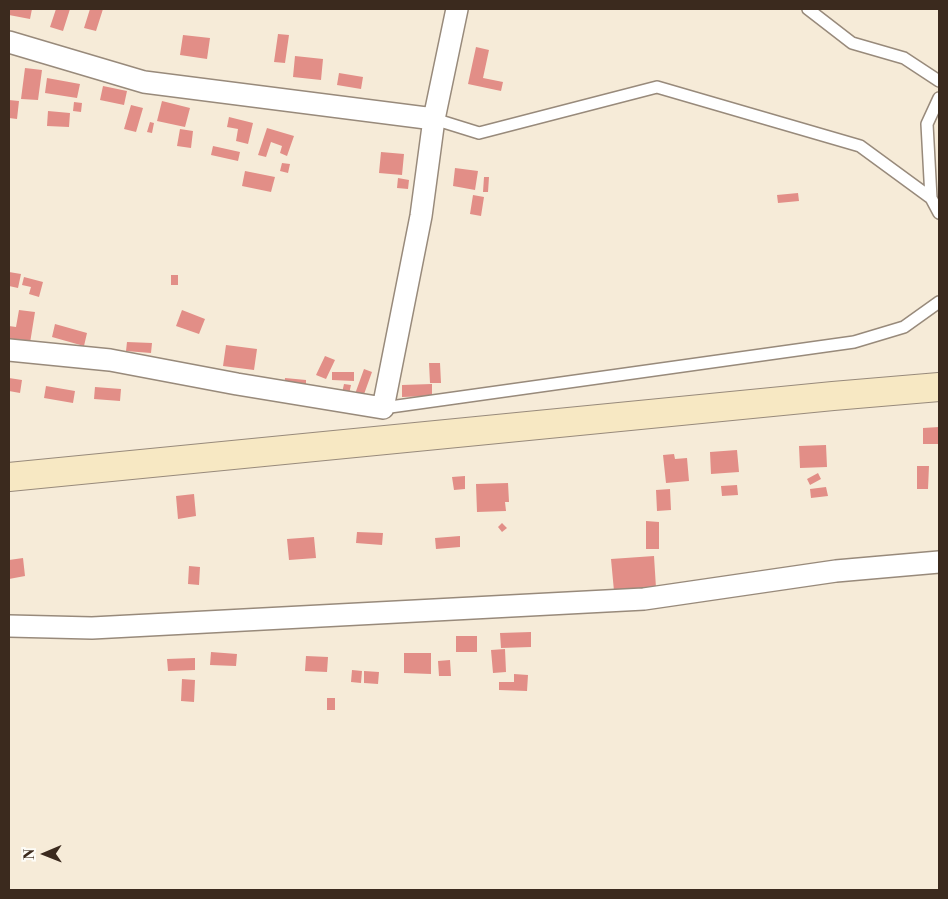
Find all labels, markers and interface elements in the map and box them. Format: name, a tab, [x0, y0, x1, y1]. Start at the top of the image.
north arrow	[20, 829, 70, 879]
text: N	[21, 849, 39, 860]

